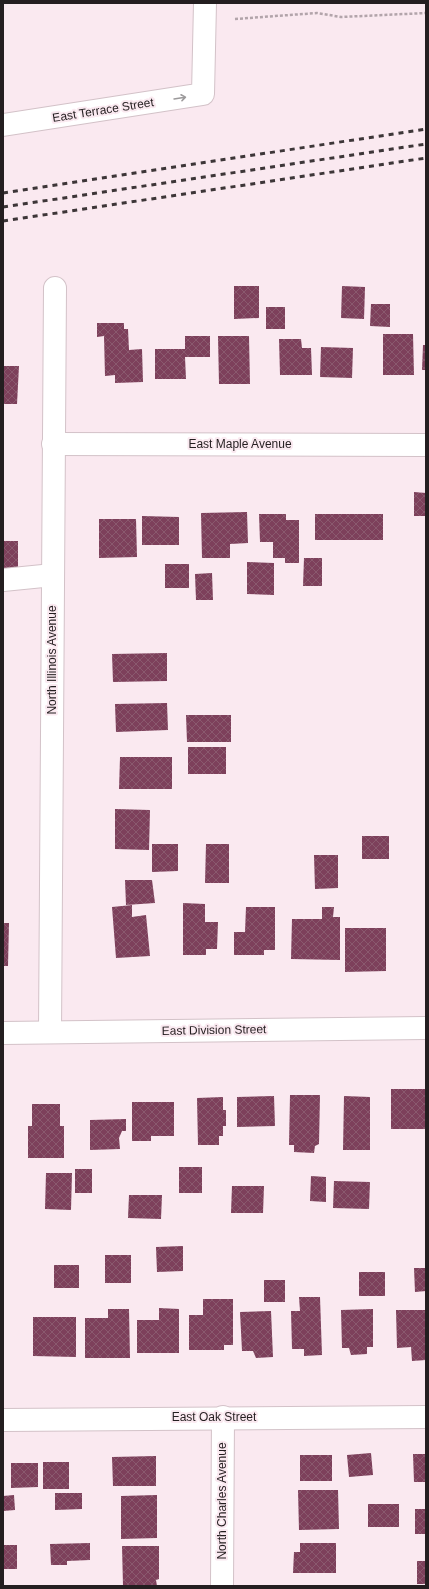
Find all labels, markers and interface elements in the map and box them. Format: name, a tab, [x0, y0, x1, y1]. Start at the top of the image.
one-way arrow	[173, 94, 186, 102]
street label: East Terrace Street	[51, 95, 155, 125]
street label: East Maple Avenue	[188, 437, 292, 451]
street label: North Illinois Avenue	[45, 605, 59, 715]
street label: East Division Street	[162, 1022, 267, 1038]
street label: East Oak Street	[172, 1410, 257, 1424]
street label: North Charles Avenue	[215, 1442, 229, 1560]

